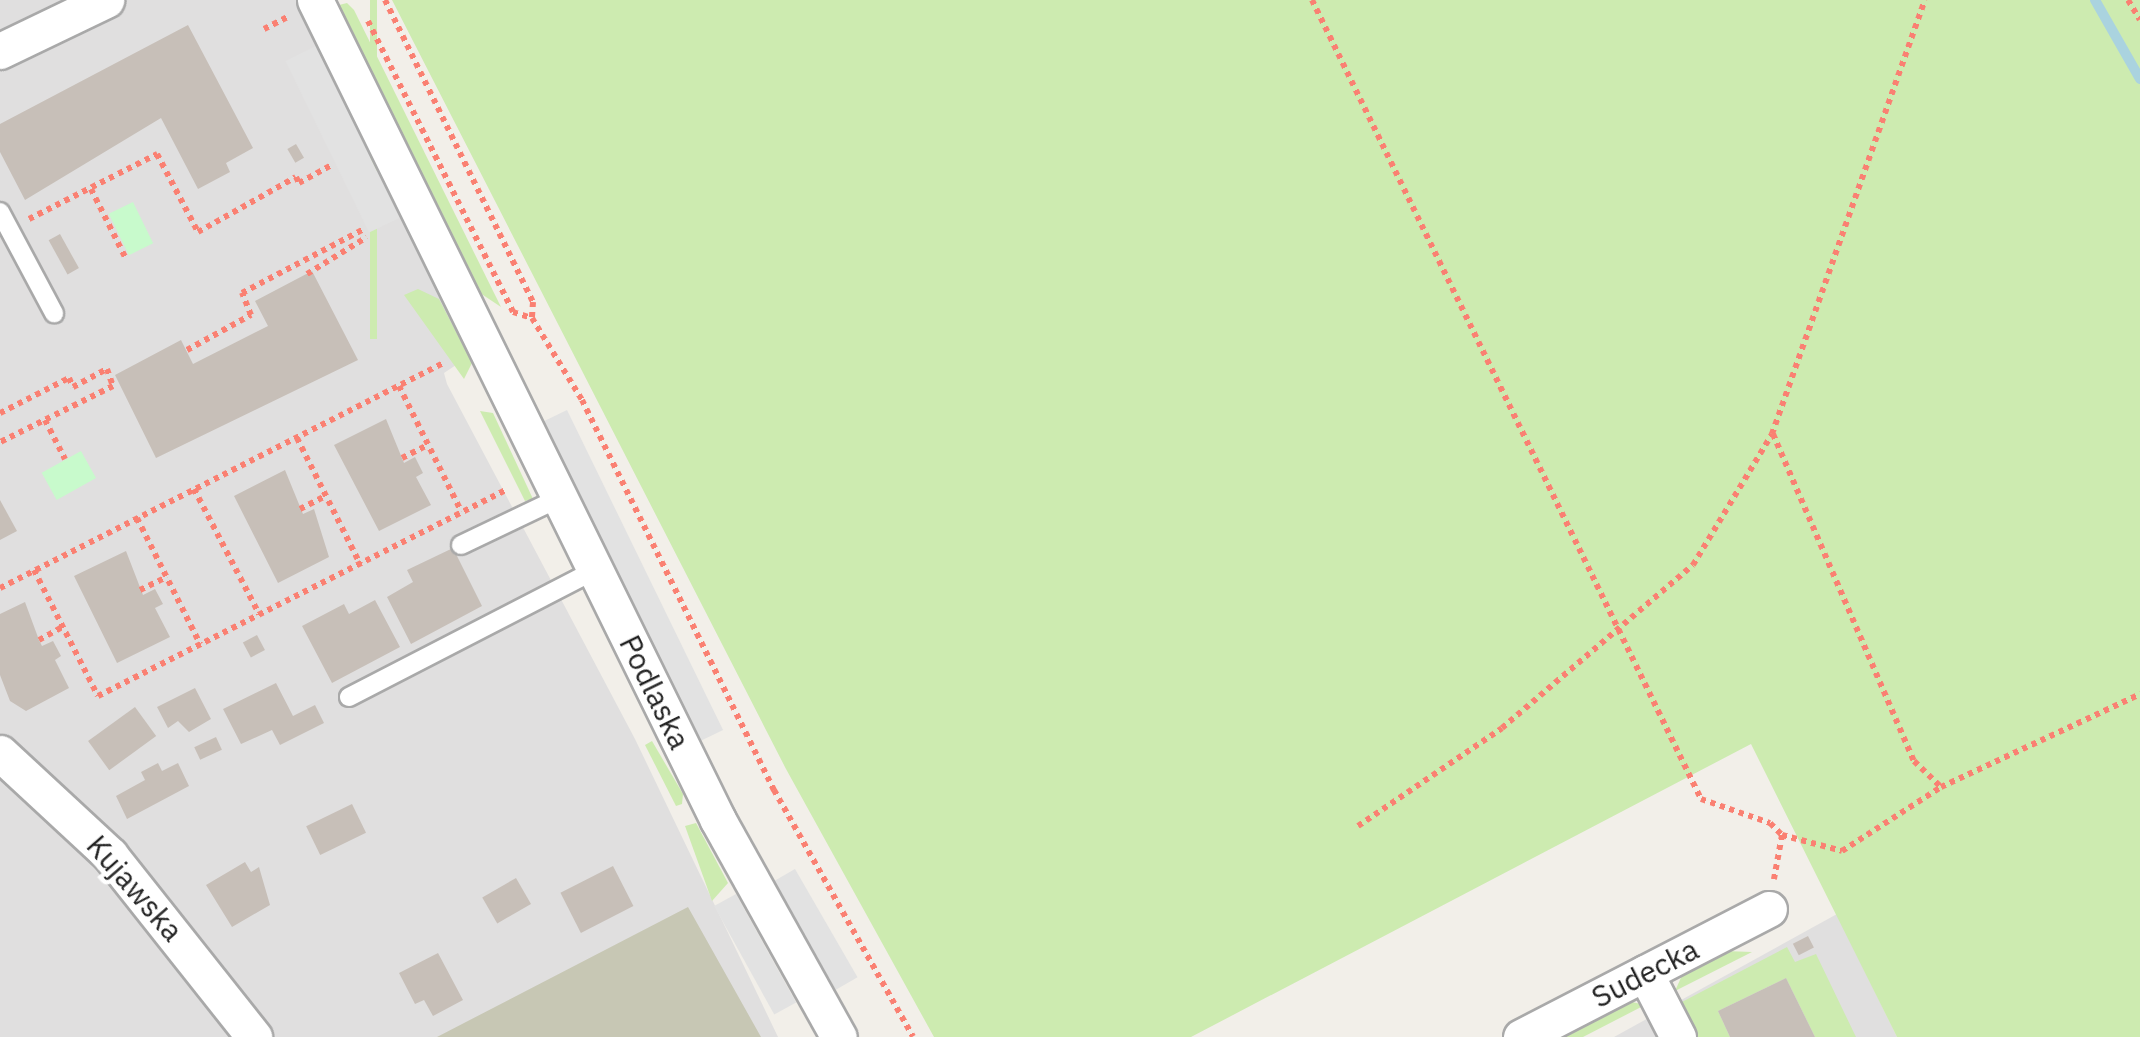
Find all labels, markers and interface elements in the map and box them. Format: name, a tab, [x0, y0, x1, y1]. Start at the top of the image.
street label: Podlaska	[612, 629, 698, 755]
street label: Kujawska	[79, 828, 191, 948]
street label: Sudecka	[1586, 931, 1704, 1015]

